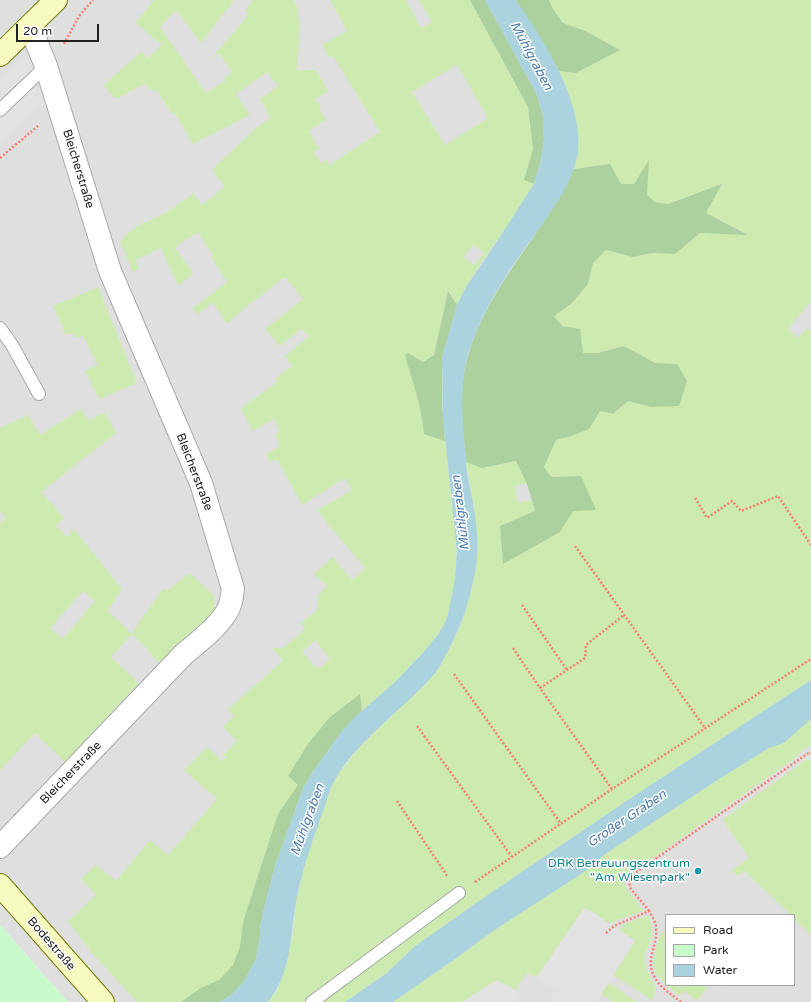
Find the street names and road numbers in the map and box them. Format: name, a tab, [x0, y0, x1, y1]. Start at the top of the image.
street label: Bleicherstraße	[59, 128, 97, 210]
street label: Bleicherstraße	[173, 431, 215, 513]
street label: Bleicherstraße	[37, 739, 105, 807]
street label: Bodestraße	[24, 915, 78, 973]

